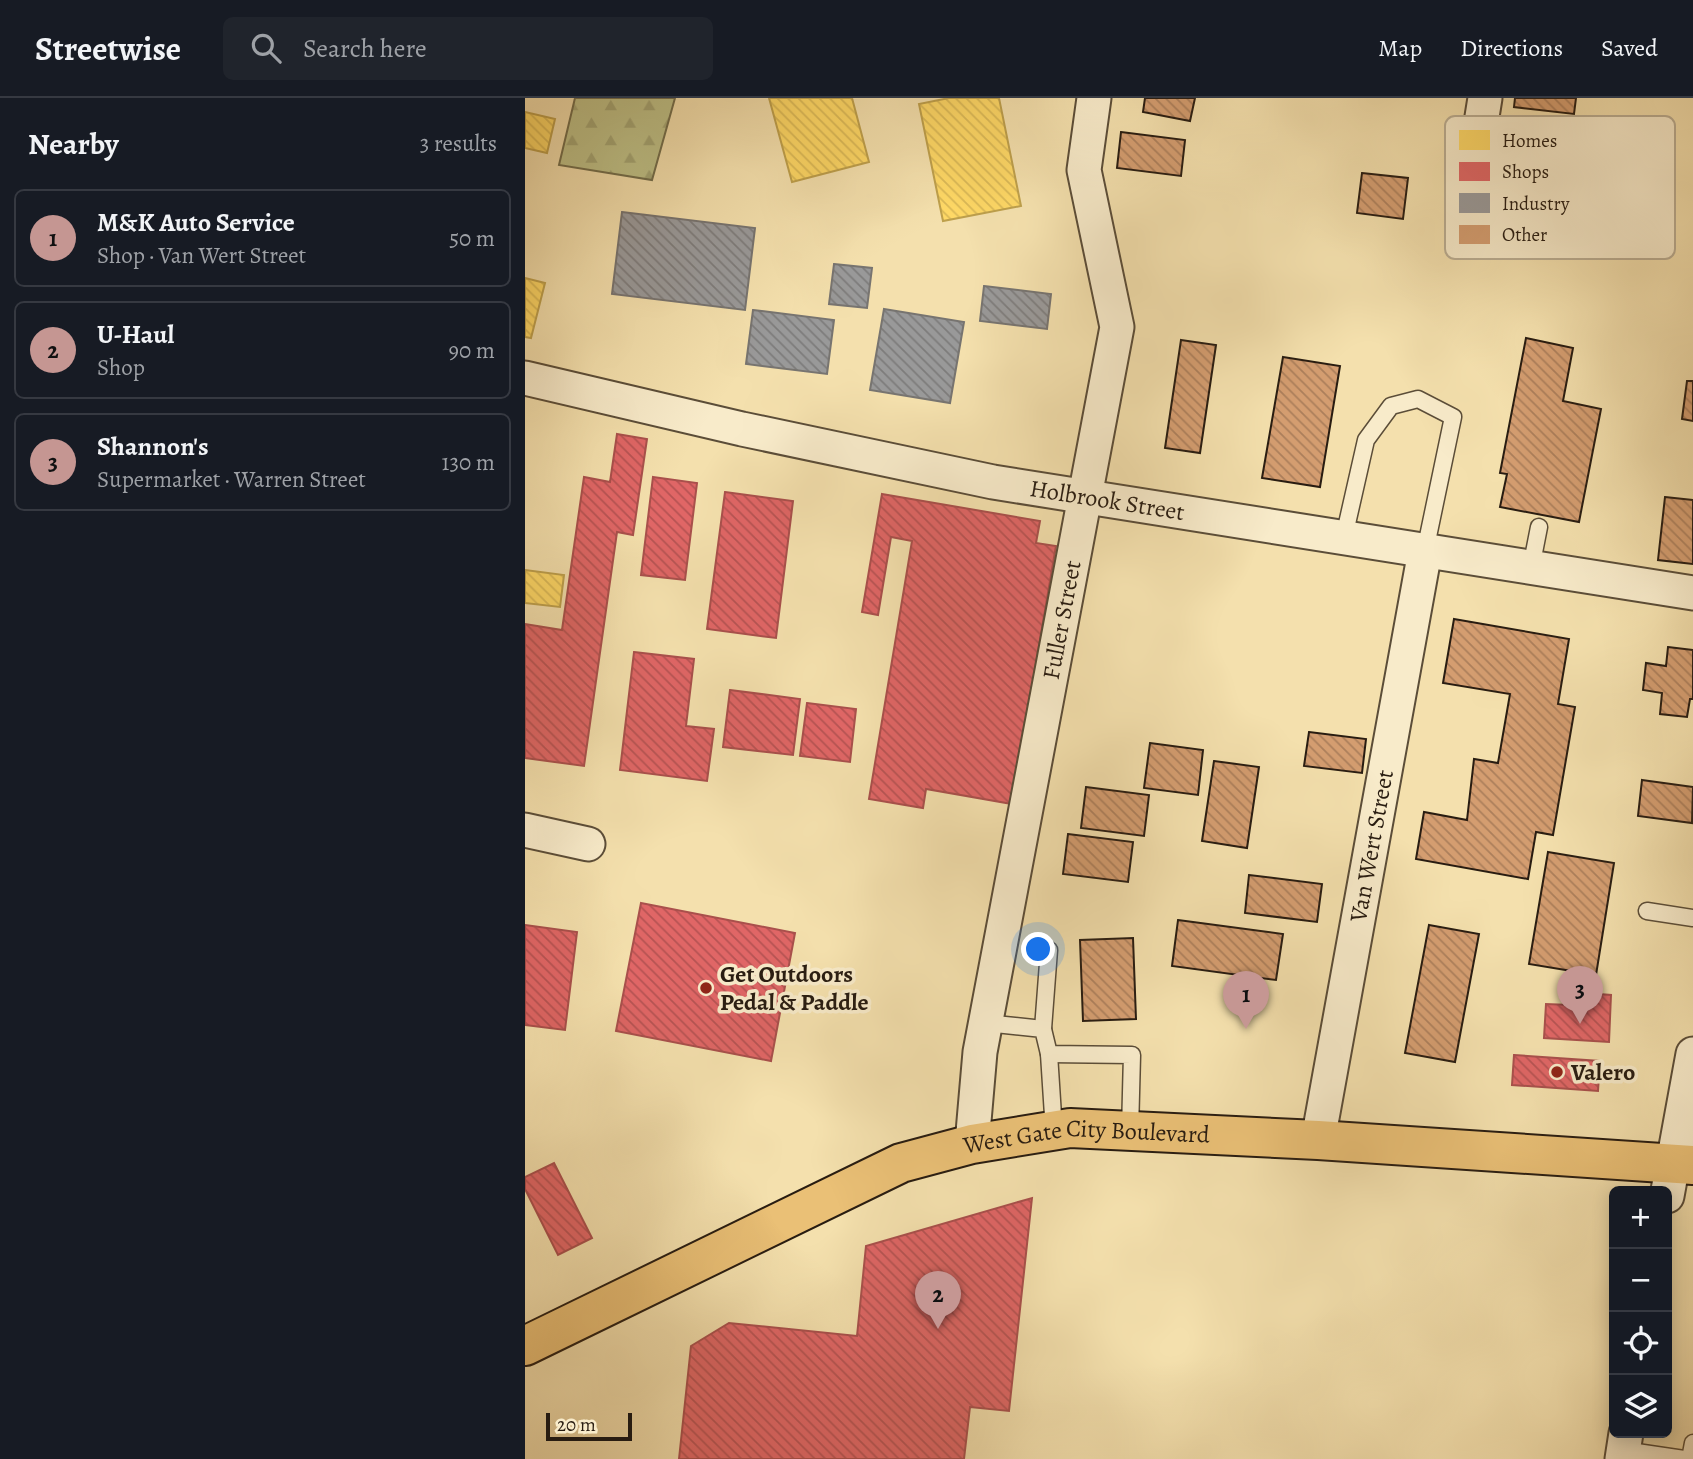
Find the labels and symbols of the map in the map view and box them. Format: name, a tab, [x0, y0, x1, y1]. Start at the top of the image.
legend	[1445, 116, 1675, 259]
text: Homes	[1502, 128, 1557, 154]
text: Shops	[1502, 159, 1549, 185]
text: Industry	[1502, 191, 1570, 217]
text: Other	[1502, 222, 1547, 248]
street label: Holbrook Street	[1027, 472, 1187, 528]
street label: Fuller Street	[1035, 558, 1089, 682]
street label: Van Wert Street	[1342, 767, 1401, 925]
your location	[1021, 932, 1055, 966]
place label: Get Outdoors Pedal & Paddle	[720, 958, 869, 1018]
pin: 3	[1557, 966, 1603, 1024]
pin: 1	[1223, 971, 1269, 1029]
marker: Get Outdoors Pedal & Paddle	[698, 980, 714, 996]
place label: Valero	[1570, 1056, 1635, 1088]
marker: Valero	[1549, 1064, 1565, 1080]
street label: West Gate City Boulevard	[960, 1112, 1211, 1161]
pin: 2	[915, 1271, 961, 1329]
scale bar	[546, 1410, 632, 1442]

